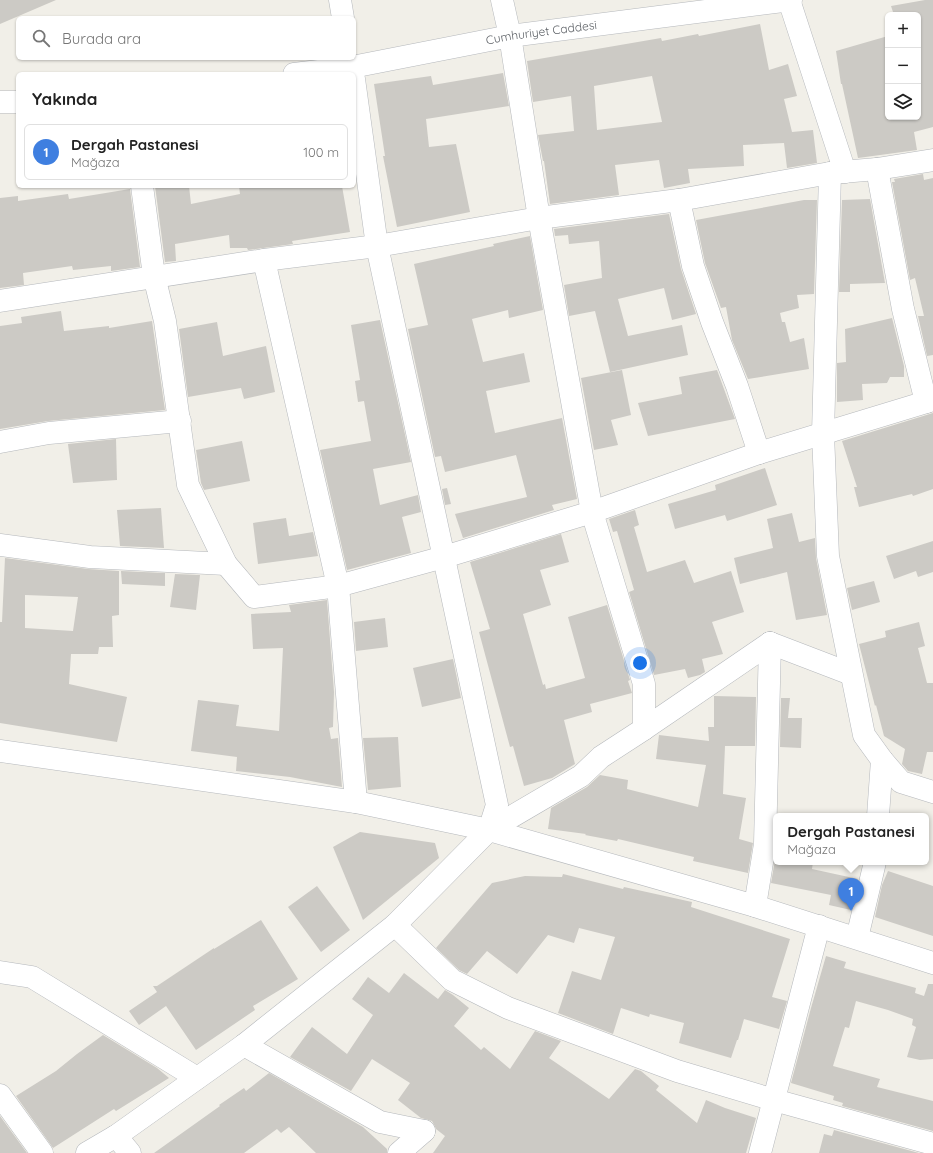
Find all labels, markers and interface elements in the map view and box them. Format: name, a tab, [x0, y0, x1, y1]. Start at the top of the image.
map controls	[885, 12, 921, 120]
button: +	[885, 12, 921, 48]
search box	[16, 16, 356, 60]
street label: Cumhuriyet Caddesi	[484, 17, 598, 48]
icon: search	[30, 27, 52, 49]
text: Burada ara	[62, 29, 141, 48]
button: −	[885, 48, 921, 84]
button: layers	[885, 84, 921, 120]
text: Yakında	[32, 88, 97, 109]
text: Dergah Pastanesi	[71, 135, 199, 154]
text: 1	[43, 144, 49, 160]
text: 100 m	[303, 144, 339, 160]
text: Mağaza	[71, 154, 120, 170]
your location	[630, 653, 650, 673]
popup	[773, 813, 929, 865]
text: Dergah Pastanesi	[787, 822, 915, 841]
text: Mağaza	[787, 841, 836, 857]
pin: 1	[838, 878, 864, 911]

